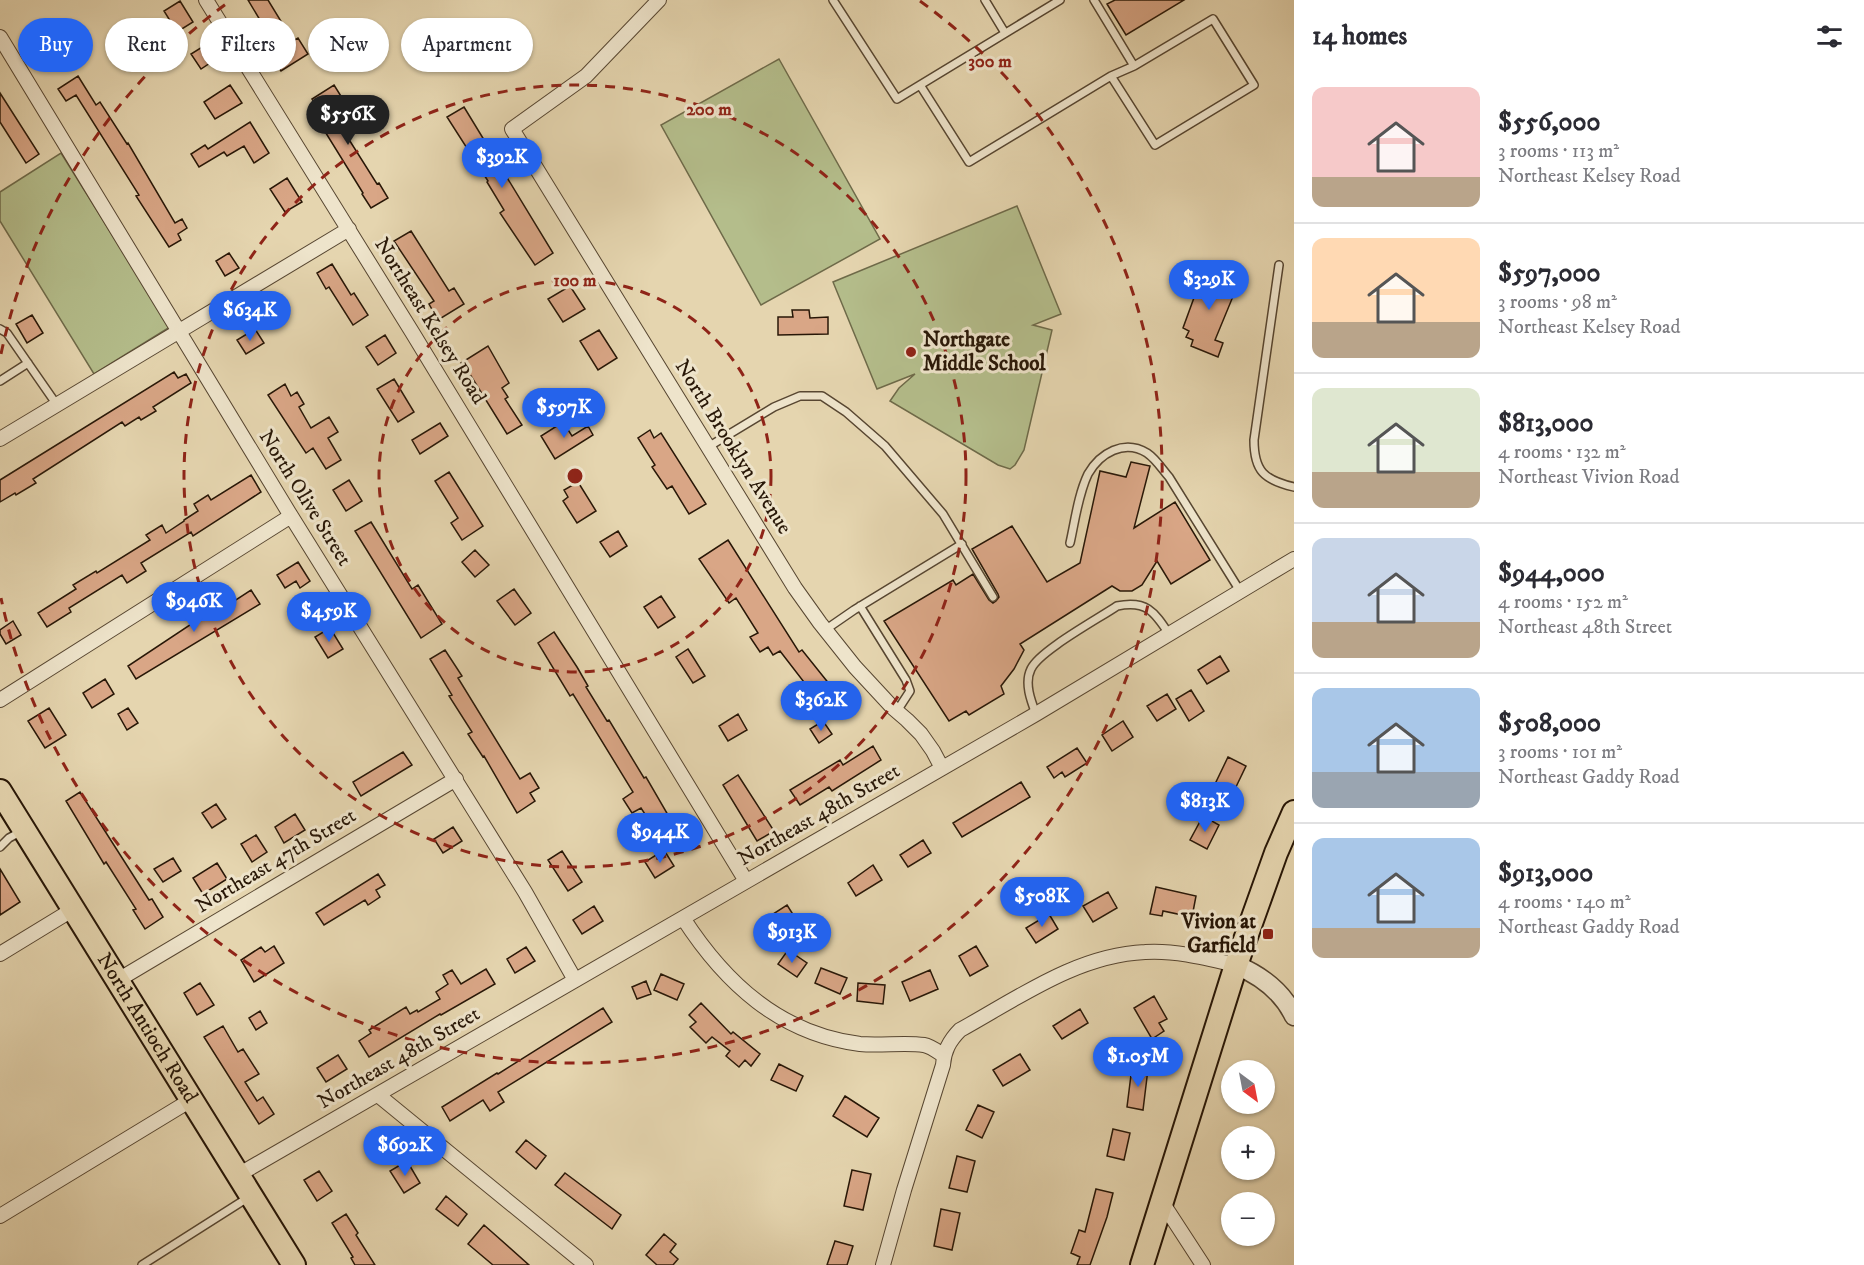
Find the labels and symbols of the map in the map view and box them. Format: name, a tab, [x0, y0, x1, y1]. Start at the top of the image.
text: 300 m	[968, 51, 1012, 73]
pin: $556K	[306, 95, 390, 146]
text: 200 m	[686, 99, 732, 121]
pin: $392K	[460, 138, 544, 189]
street label: Northeast Kelsey Road	[368, 233, 492, 410]
pin: $329K	[1167, 260, 1251, 311]
text: 100 m	[553, 270, 597, 292]
pin: $634K	[208, 291, 292, 342]
place label: Northgate Middle School	[923, 327, 1046, 377]
marker: Northgate Middle School	[904, 345, 918, 359]
street label: North Brooklyn Avenue	[669, 355, 797, 539]
pin: $597K	[522, 388, 606, 439]
street label: North Olive Street	[253, 425, 357, 571]
centre of rings	[565, 466, 585, 486]
pin: $946K	[152, 582, 236, 633]
pin: $459K	[287, 592, 371, 643]
pin: $362K	[779, 681, 863, 732]
street label: Northeast 48th Street	[733, 758, 905, 872]
pin: $813K	[1163, 782, 1247, 833]
street label: Northeast 47th Street	[191, 803, 361, 919]
pin: $944K	[618, 813, 702, 864]
pin: $508K	[1000, 877, 1084, 928]
place label: Vivion at Garfield	[1180, 909, 1257, 959]
pin: $913K	[750, 913, 834, 964]
marker: Vivion at Garfield	[1261, 927, 1275, 941]
street label: North Antioch Road	[91, 948, 204, 1108]
street label: Northeast 48th Street	[313, 1001, 485, 1115]
pin: $1.05M	[1089, 1037, 1187, 1088]
north arrow	[1221, 1060, 1275, 1114]
pin: $692K	[363, 1126, 447, 1177]

